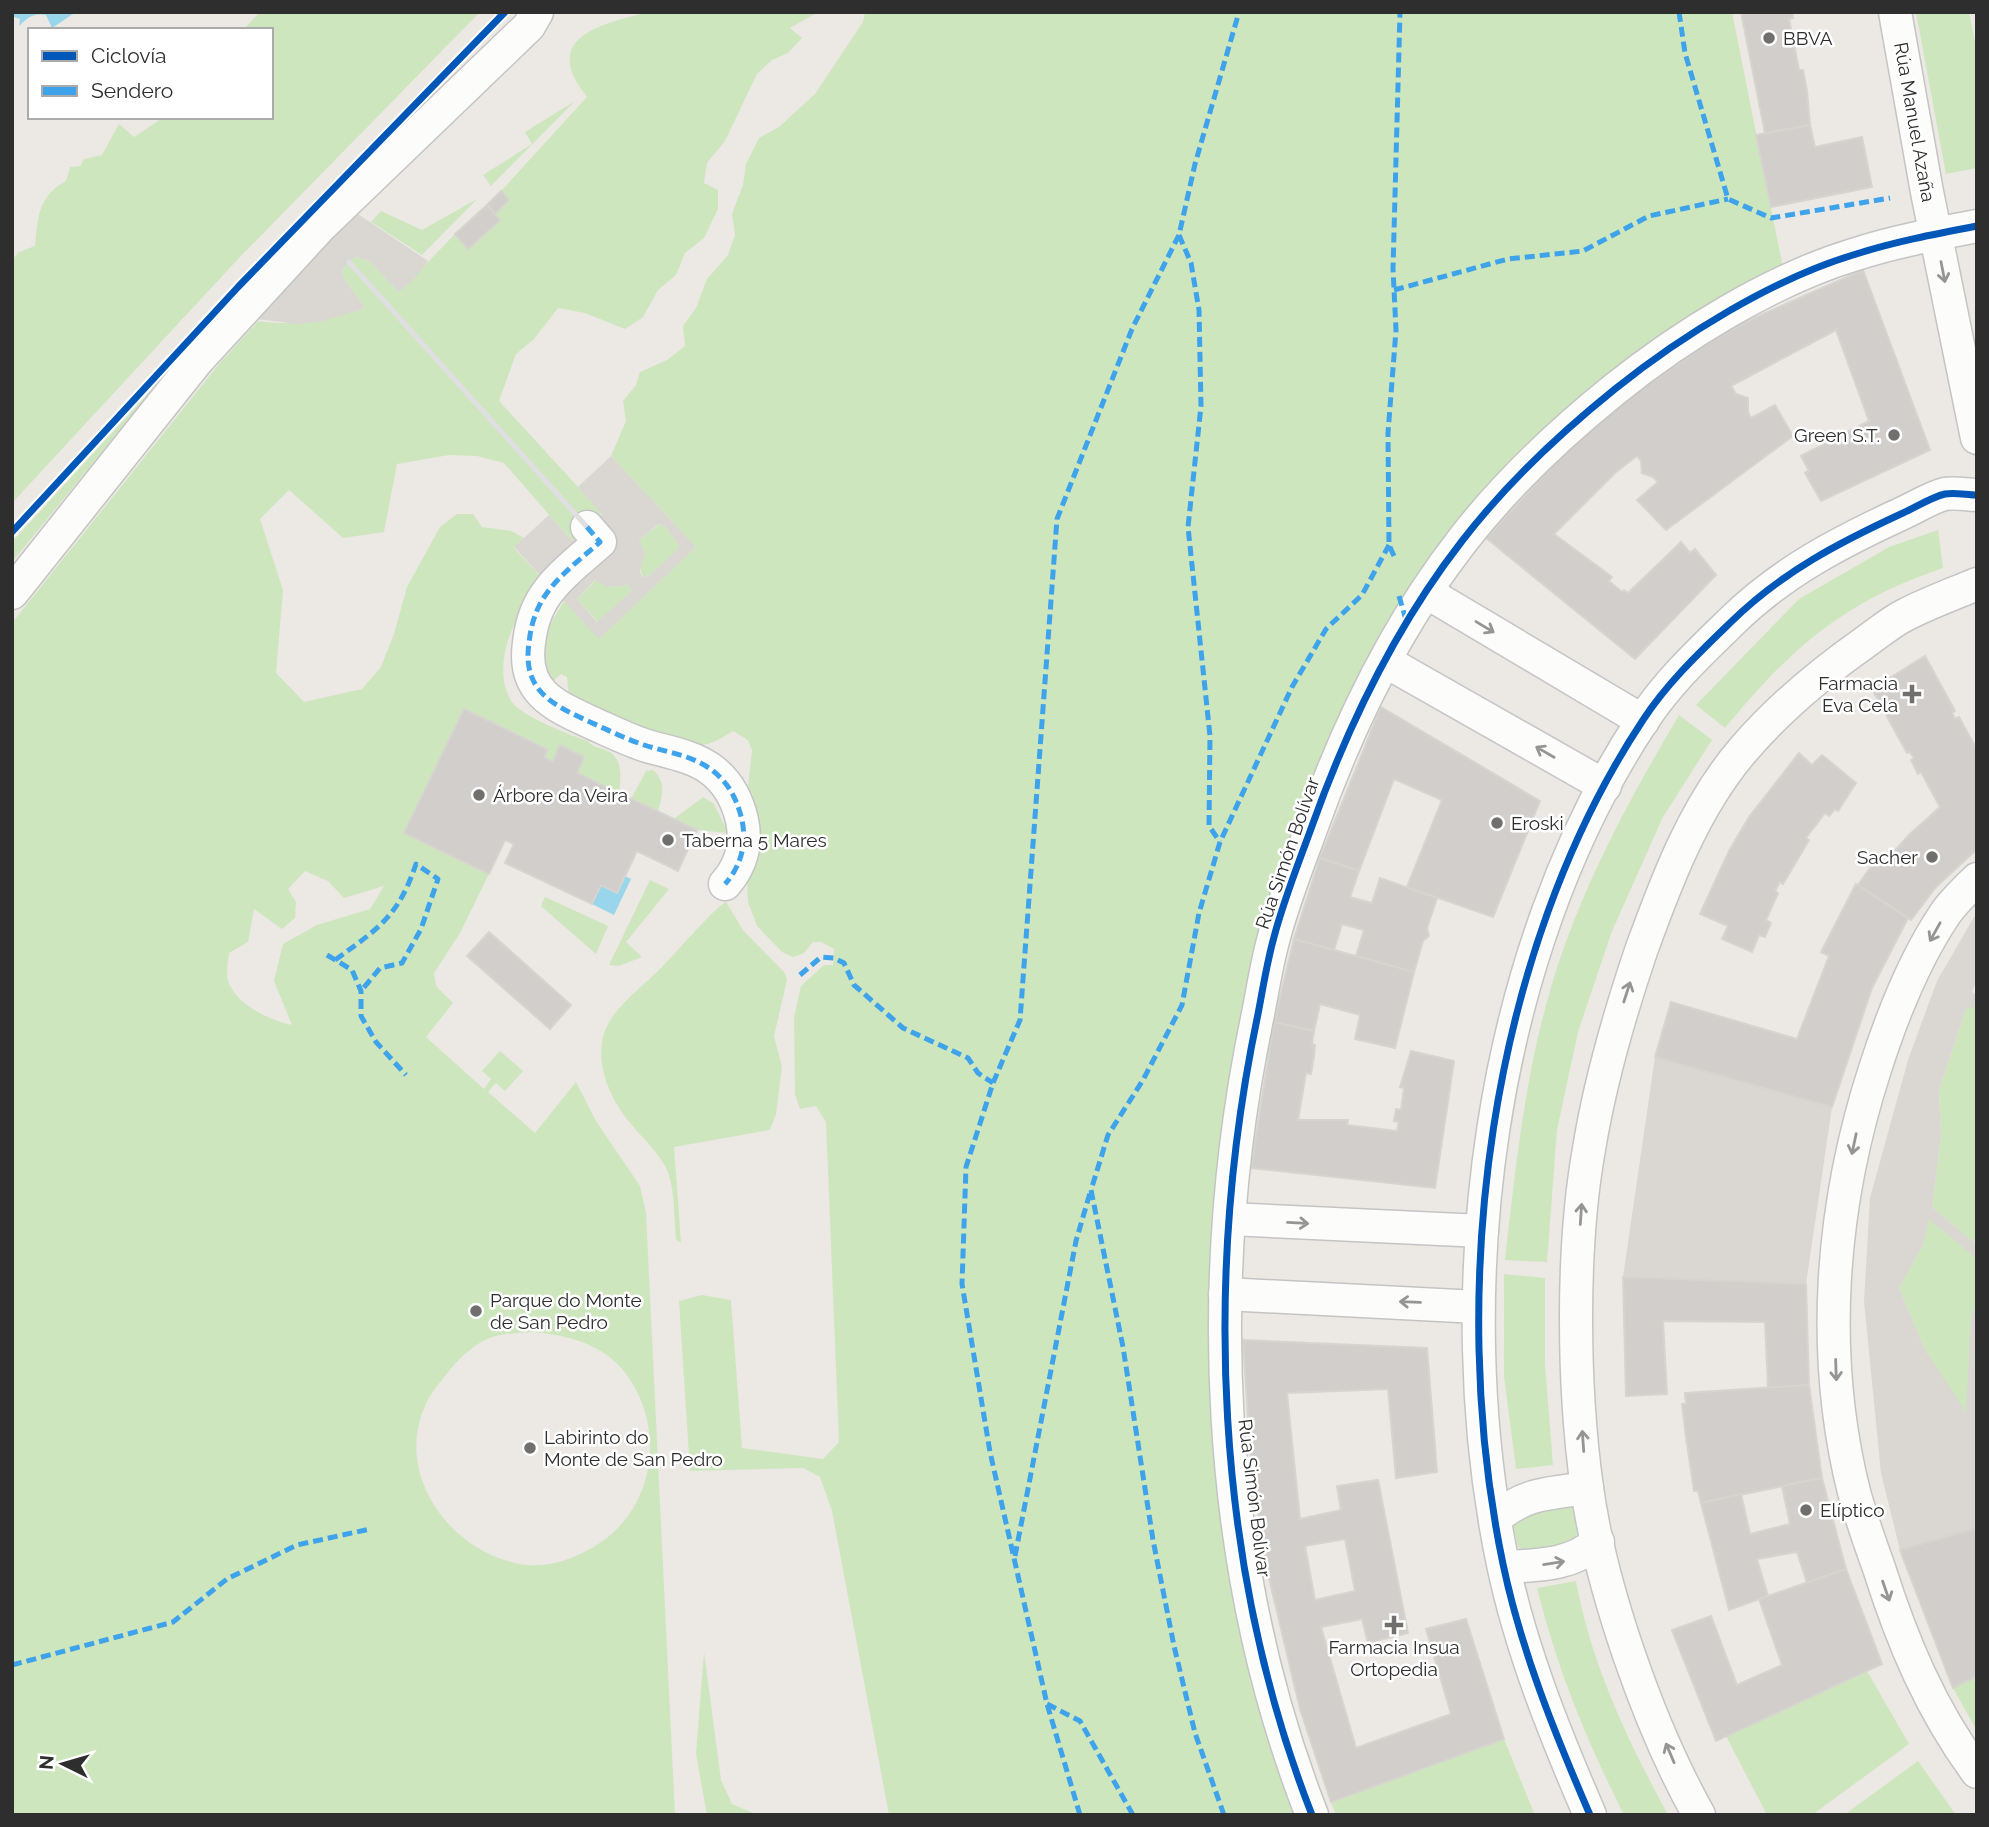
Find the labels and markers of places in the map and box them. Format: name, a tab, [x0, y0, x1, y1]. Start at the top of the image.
place label: BBVA	[1783, 27, 1833, 49]
marker: BBVA	[1761, 30, 1777, 46]
place label: Green S.T.	[1794, 424, 1880, 446]
marker: Green S.T.	[1886, 427, 1902, 443]
place label: Farmacia Eva Cela	[1818, 672, 1898, 716]
marker: Farmacia Eva Cela	[1904, 686, 1920, 702]
place label: Árbore da Veira	[493, 784, 628, 806]
marker: Árbore da Veira	[471, 787, 487, 803]
place label: Eroski	[1511, 812, 1564, 834]
marker: Eroski	[1489, 815, 1505, 831]
place label: Taberna 5 Mares	[682, 829, 827, 851]
marker: Taberna 5 Mares	[660, 832, 676, 848]
place label: Sacher	[1857, 846, 1918, 868]
marker: Sacher	[1924, 849, 1940, 865]
place label: Parque do Monte de San Pedro	[490, 1289, 642, 1333]
marker: Parque do Monte de San Pedro	[468, 1303, 484, 1319]
place label: Labirinto do Monte de San Pedro	[544, 1426, 723, 1470]
marker: Labirinto do Monte de San Pedro	[522, 1440, 538, 1456]
place label: Elíptico	[1820, 1499, 1885, 1521]
marker: Elíptico	[1798, 1502, 1814, 1518]
marker: Farmacia Insua Ortopedia	[1386, 1617, 1402, 1633]
place label: Farmacia Insua Ortopedia	[1328, 1636, 1460, 1680]

